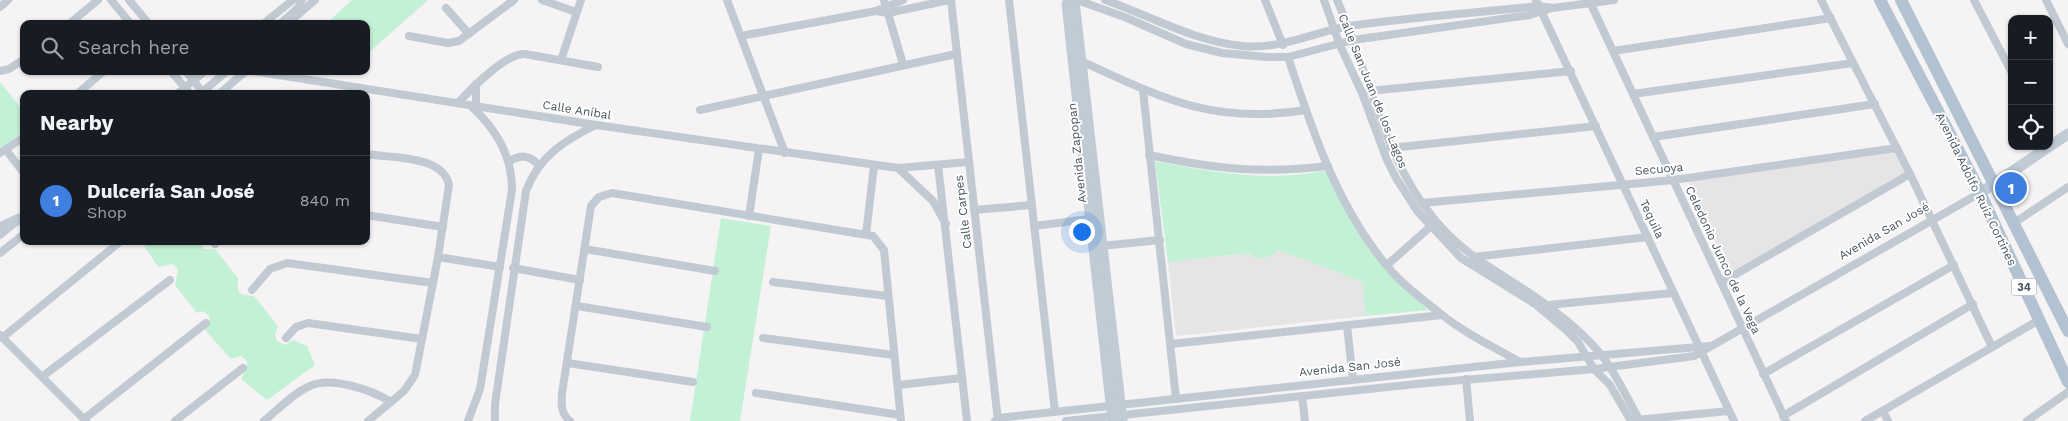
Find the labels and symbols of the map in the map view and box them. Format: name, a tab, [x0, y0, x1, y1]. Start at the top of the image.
street label: Calle San Juan de los Lagos	[1336, 12, 1410, 170]
street label: Calle Aníbal	[542, 98, 613, 122]
street label: Avenida Zapopan	[1065, 102, 1089, 204]
street label: Avenida Adolfo Ruíz Cortines	[1933, 110, 2019, 268]
street label: Secuoya	[1634, 160, 1684, 178]
pin: 1	[1995, 169, 2027, 207]
street label: Calle Carpes	[952, 174, 974, 250]
street label: Celedonio Junco de la Vega	[1683, 184, 1764, 336]
street label: Tequila	[1637, 197, 1667, 241]
street label: Avenida San José	[1836, 199, 1932, 263]
your location	[1069, 219, 1095, 245]
road number: 34	[2012, 278, 2036, 296]
street label: Avenida San José	[1298, 355, 1402, 379]

